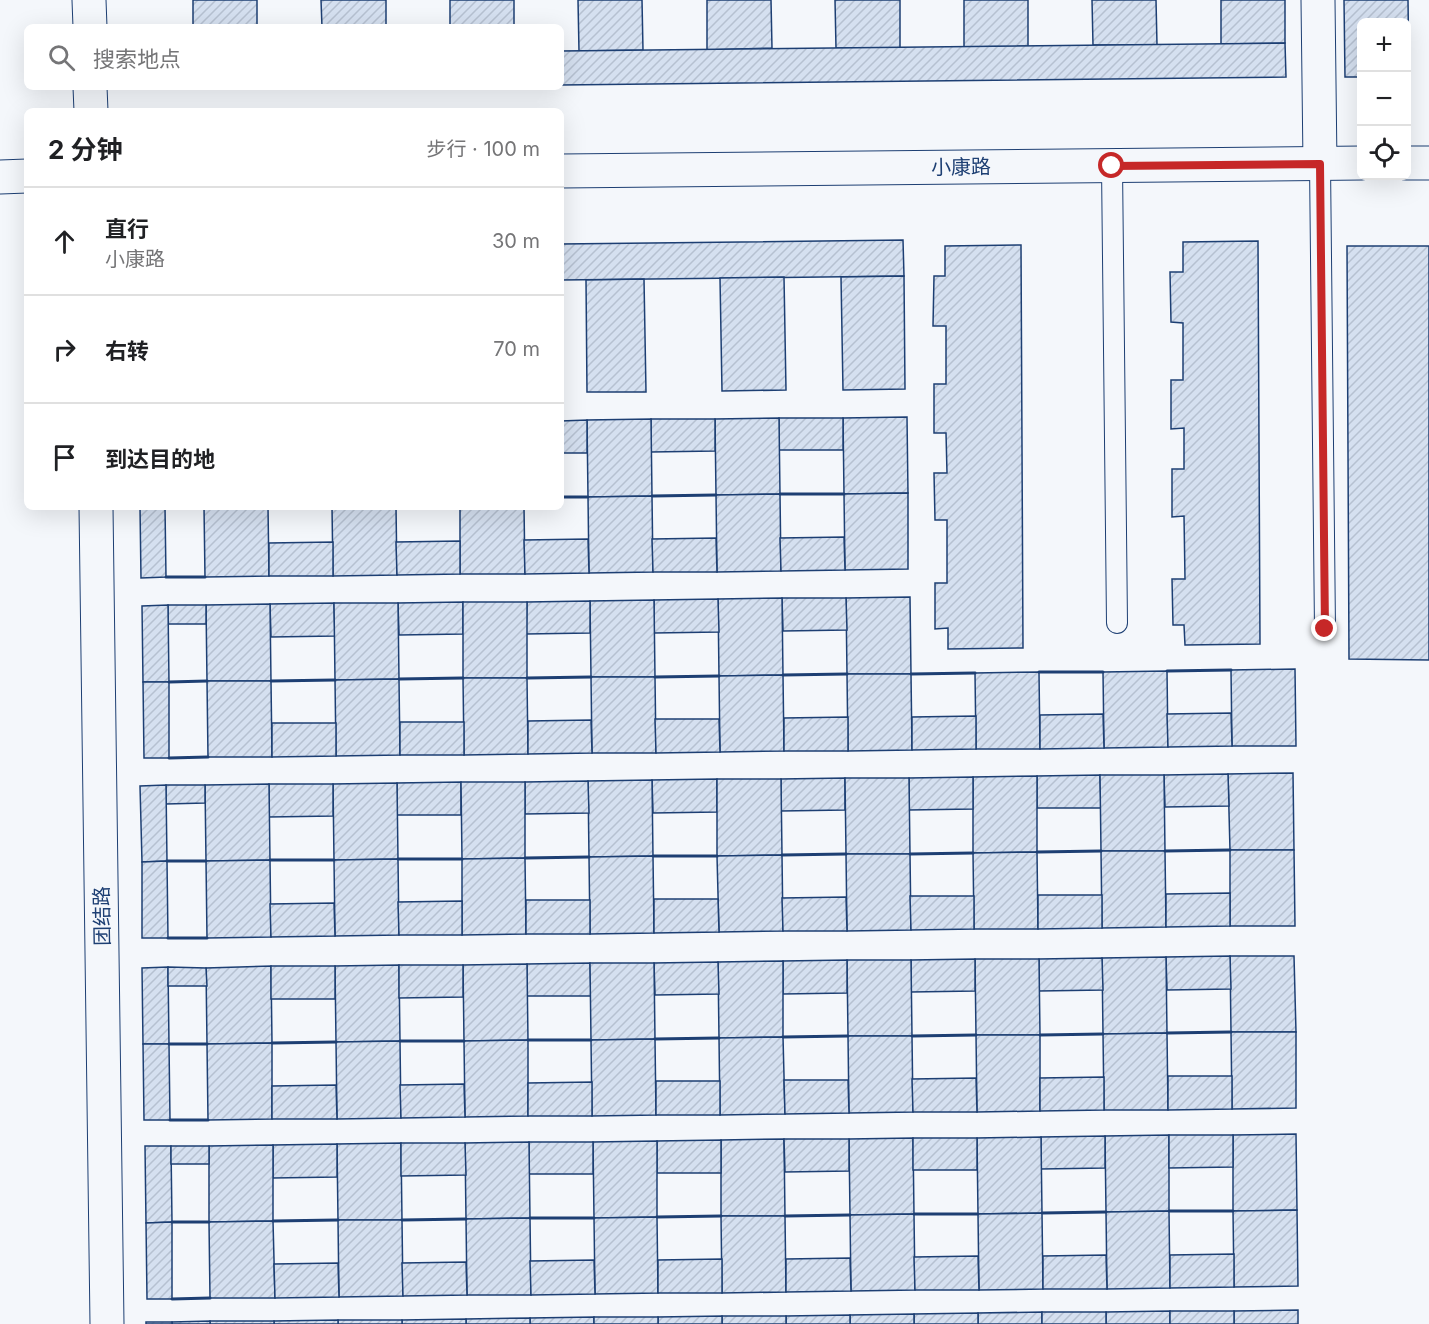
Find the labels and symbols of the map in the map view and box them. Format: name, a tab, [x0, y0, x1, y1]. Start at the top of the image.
route start	[1098, 152, 1124, 178]
street label: 小康路	[931, 154, 991, 180]
route end	[1311, 615, 1337, 641]
street label: 团结路	[89, 886, 115, 946]

